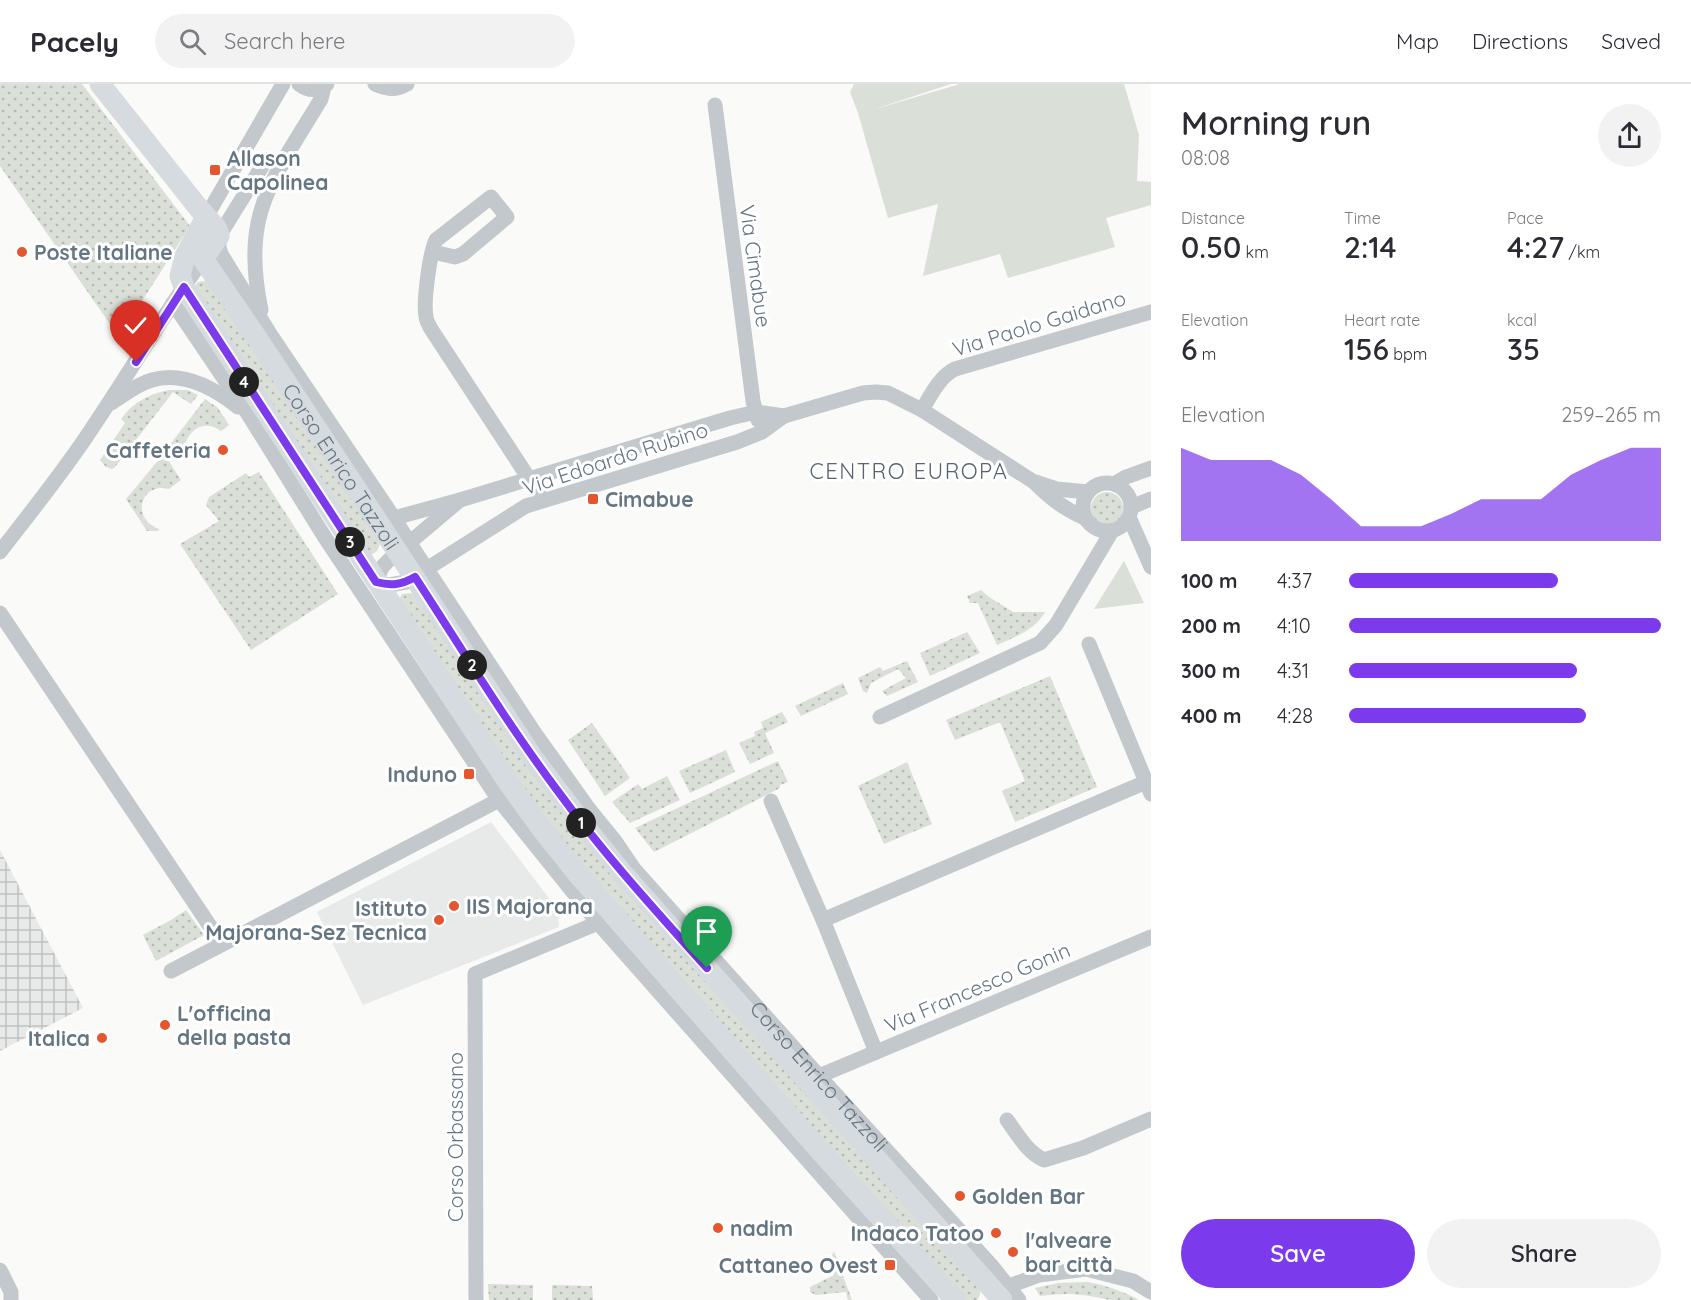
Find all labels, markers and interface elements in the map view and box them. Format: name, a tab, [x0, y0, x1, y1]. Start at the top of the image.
search box	[155, 14, 575, 68]
text: Pacely	[30, 24, 119, 59]
icon: search	[176, 25, 209, 58]
text: Search here	[224, 27, 345, 55]
text: Map	[1396, 28, 1439, 54]
text: Directions	[1472, 28, 1568, 54]
text: Saved	[1601, 28, 1661, 54]
text: Morning run	[1181, 102, 1371, 143]
button: share	[1598, 104, 1661, 167]
place label: Allason Capolinea	[227, 145, 328, 195]
text: 08:08	[1181, 145, 1230, 170]
marker: Allason Capolinea	[208, 163, 222, 177]
street label: Via Cimabue	[735, 203, 777, 329]
text: Distance	[1181, 208, 1245, 228]
text: Time	[1344, 208, 1381, 228]
text: Pace	[1507, 208, 1543, 228]
text: 0.50	[1181, 228, 1241, 266]
text: 2:14	[1344, 228, 1397, 266]
text: 4:27	[1507, 228, 1564, 266]
place label: Poste Italiane	[34, 239, 173, 265]
text: km	[1241, 242, 1269, 262]
text: /km	[1564, 242, 1600, 262]
marker: Poste Italiane	[15, 245, 29, 259]
street label: Via Paolo Gaidano	[949, 284, 1129, 362]
pin	[110, 300, 161, 362]
icon: check	[119, 309, 152, 342]
text: Elevation	[1181, 310, 1248, 330]
text: Heart rate	[1344, 310, 1420, 330]
text: kcal	[1507, 310, 1537, 330]
text: 6	[1181, 330, 1197, 368]
text: 156	[1344, 330, 1389, 368]
text: 35	[1507, 330, 1540, 368]
text: m	[1197, 344, 1216, 364]
text: bpm	[1389, 344, 1427, 364]
pin: 4	[229, 367, 259, 397]
text: 4	[239, 372, 249, 392]
street label: Corso Enrico Tazzoli	[277, 378, 406, 555]
text: Elevation	[1181, 402, 1265, 427]
text: 259–265 m	[1561, 402, 1661, 427]
street label: Via Edoardo Rubino	[519, 416, 711, 500]
place label: Caffeteria	[106, 437, 211, 463]
marker: Caffeteria	[216, 443, 230, 457]
district label: CENTRO EUROPA	[809, 457, 1009, 485]
place label: Cimabue	[605, 486, 694, 512]
marker: Cimabue	[586, 492, 600, 506]
pin: 3	[335, 527, 365, 557]
text: 3	[346, 532, 354, 552]
text: 100 m	[1181, 568, 1237, 593]
text: 4:37	[1277, 568, 1312, 593]
text: 200 m	[1181, 613, 1241, 638]
text: 4:10	[1277, 613, 1311, 638]
pin: 2	[457, 650, 487, 680]
text: 2	[467, 655, 477, 675]
text: 300 m	[1181, 658, 1240, 683]
text: 4:31	[1277, 658, 1309, 683]
text: 400 m	[1181, 703, 1241, 728]
text: 4:28	[1277, 703, 1313, 728]
place label: Induno	[387, 761, 457, 787]
marker: Induno	[462, 767, 476, 781]
pin: 1	[566, 808, 596, 838]
text: 1	[578, 813, 584, 833]
place label: IIS Majorana	[466, 893, 593, 919]
place label: Istituto Majorana-Sez Tecnica	[205, 895, 427, 945]
marker: IIS Majorana	[447, 899, 461, 913]
pin	[681, 906, 732, 968]
marker: Istituto Majorana-Sez Tecnica	[432, 913, 446, 927]
icon: arrive	[690, 915, 723, 948]
street label: Via Francesco Gonin	[880, 936, 1074, 1038]
street label: Corso Enrico Tazzoli	[745, 995, 894, 1157]
place label: L'officina della pasta	[177, 1000, 291, 1050]
marker: L'officina della pasta	[158, 1018, 172, 1032]
place label: Italica	[28, 1025, 90, 1051]
marker: Italica	[95, 1031, 109, 1045]
street label: Corso Orbassano	[442, 1052, 468, 1222]
place label: Golden Bar	[972, 1183, 1085, 1209]
marker: Golden Bar	[953, 1189, 967, 1203]
place label: nadim	[730, 1215, 793, 1241]
button: Save	[1181, 1219, 1415, 1288]
button: Share	[1427, 1219, 1661, 1288]
place label: Indaco Tatoo	[851, 1220, 984, 1246]
marker: nadim	[711, 1221, 725, 1235]
marker: Indaco Tatoo	[989, 1226, 1003, 1240]
place label: l'alveare bar città	[1025, 1227, 1113, 1277]
marker: l'alveare bar città	[1006, 1245, 1020, 1259]
place label: Cattaneo Ovest	[719, 1252, 878, 1278]
marker: Cattaneo Ovest	[883, 1258, 897, 1272]

